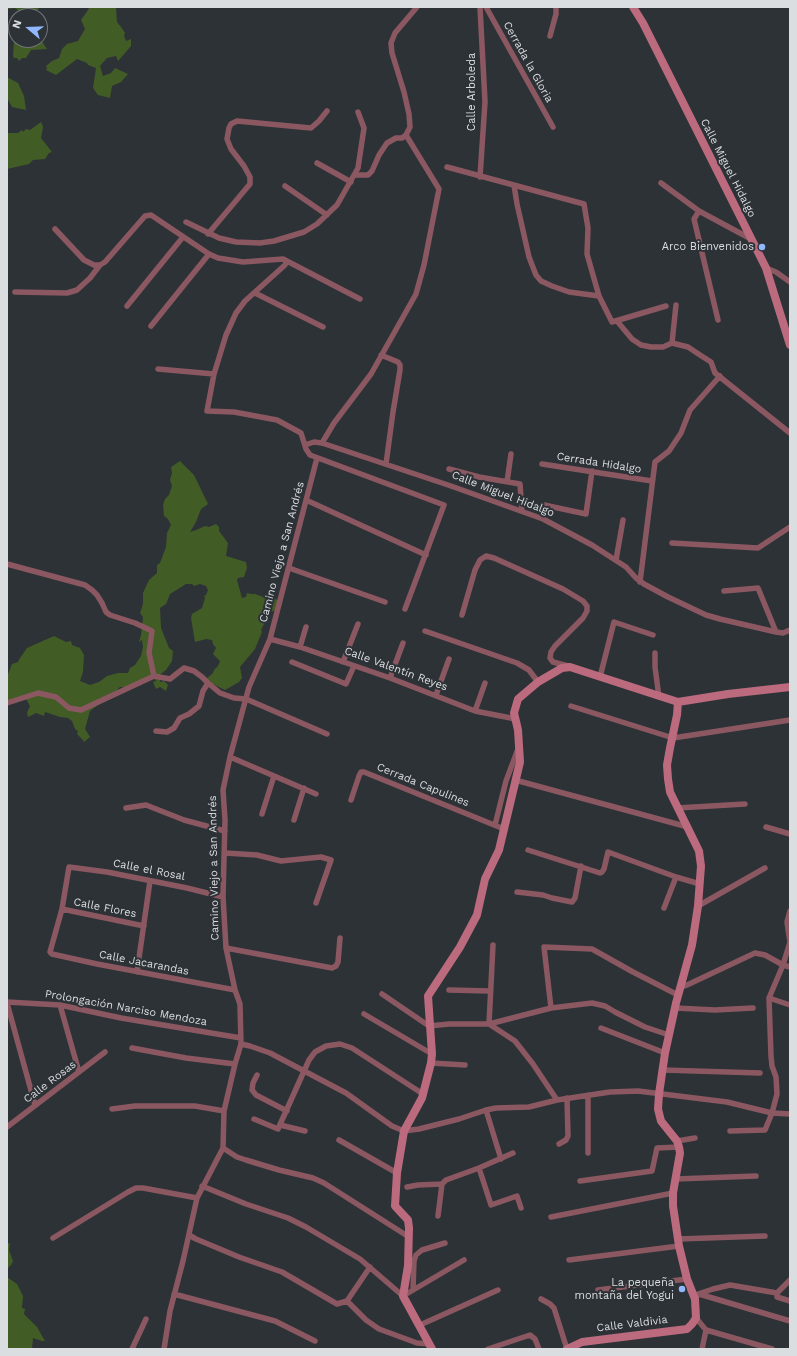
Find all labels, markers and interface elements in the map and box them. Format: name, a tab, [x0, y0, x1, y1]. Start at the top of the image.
north arrow	[8, 8, 48, 48]
text: N	[10, 18, 25, 30]
street label: Cerrada la Gloria	[500, 19, 556, 105]
street label: Calle Arboleda	[465, 53, 479, 131]
street label: Calle Miguel Hidalgo	[697, 116, 759, 220]
place label: Arco Bienvenidos	[662, 240, 754, 254]
marker: Arco Bienvenidos	[757, 242, 767, 252]
street label: Cerrada Hidalgo	[556, 450, 642, 476]
street label: Calle Miguel Hidalgo	[450, 468, 556, 520]
street label: Camino Viejo a San Andrés	[257, 480, 307, 624]
street label: Calle Valentín Reyes	[343, 644, 449, 694]
street label: Cerrada Capulines	[375, 760, 471, 810]
street label: Camino Viejo a San Andrés	[206, 795, 222, 941]
street label: Calle el Rosal	[112, 857, 186, 883]
street label: Calle Flores	[72, 895, 138, 921]
street label: Calle Jacarandas	[98, 948, 190, 978]
street label: Prolongación Narciso Mendoza	[44, 987, 208, 1029]
street label: Calle Rosas	[21, 1058, 79, 1106]
place label: La pequeña montaña del Yogui	[575, 1276, 674, 1302]
marker: La pequeña montaña del Yogui	[677, 1284, 687, 1294]
street label: Calle Valdivia	[596, 1313, 668, 1335]

